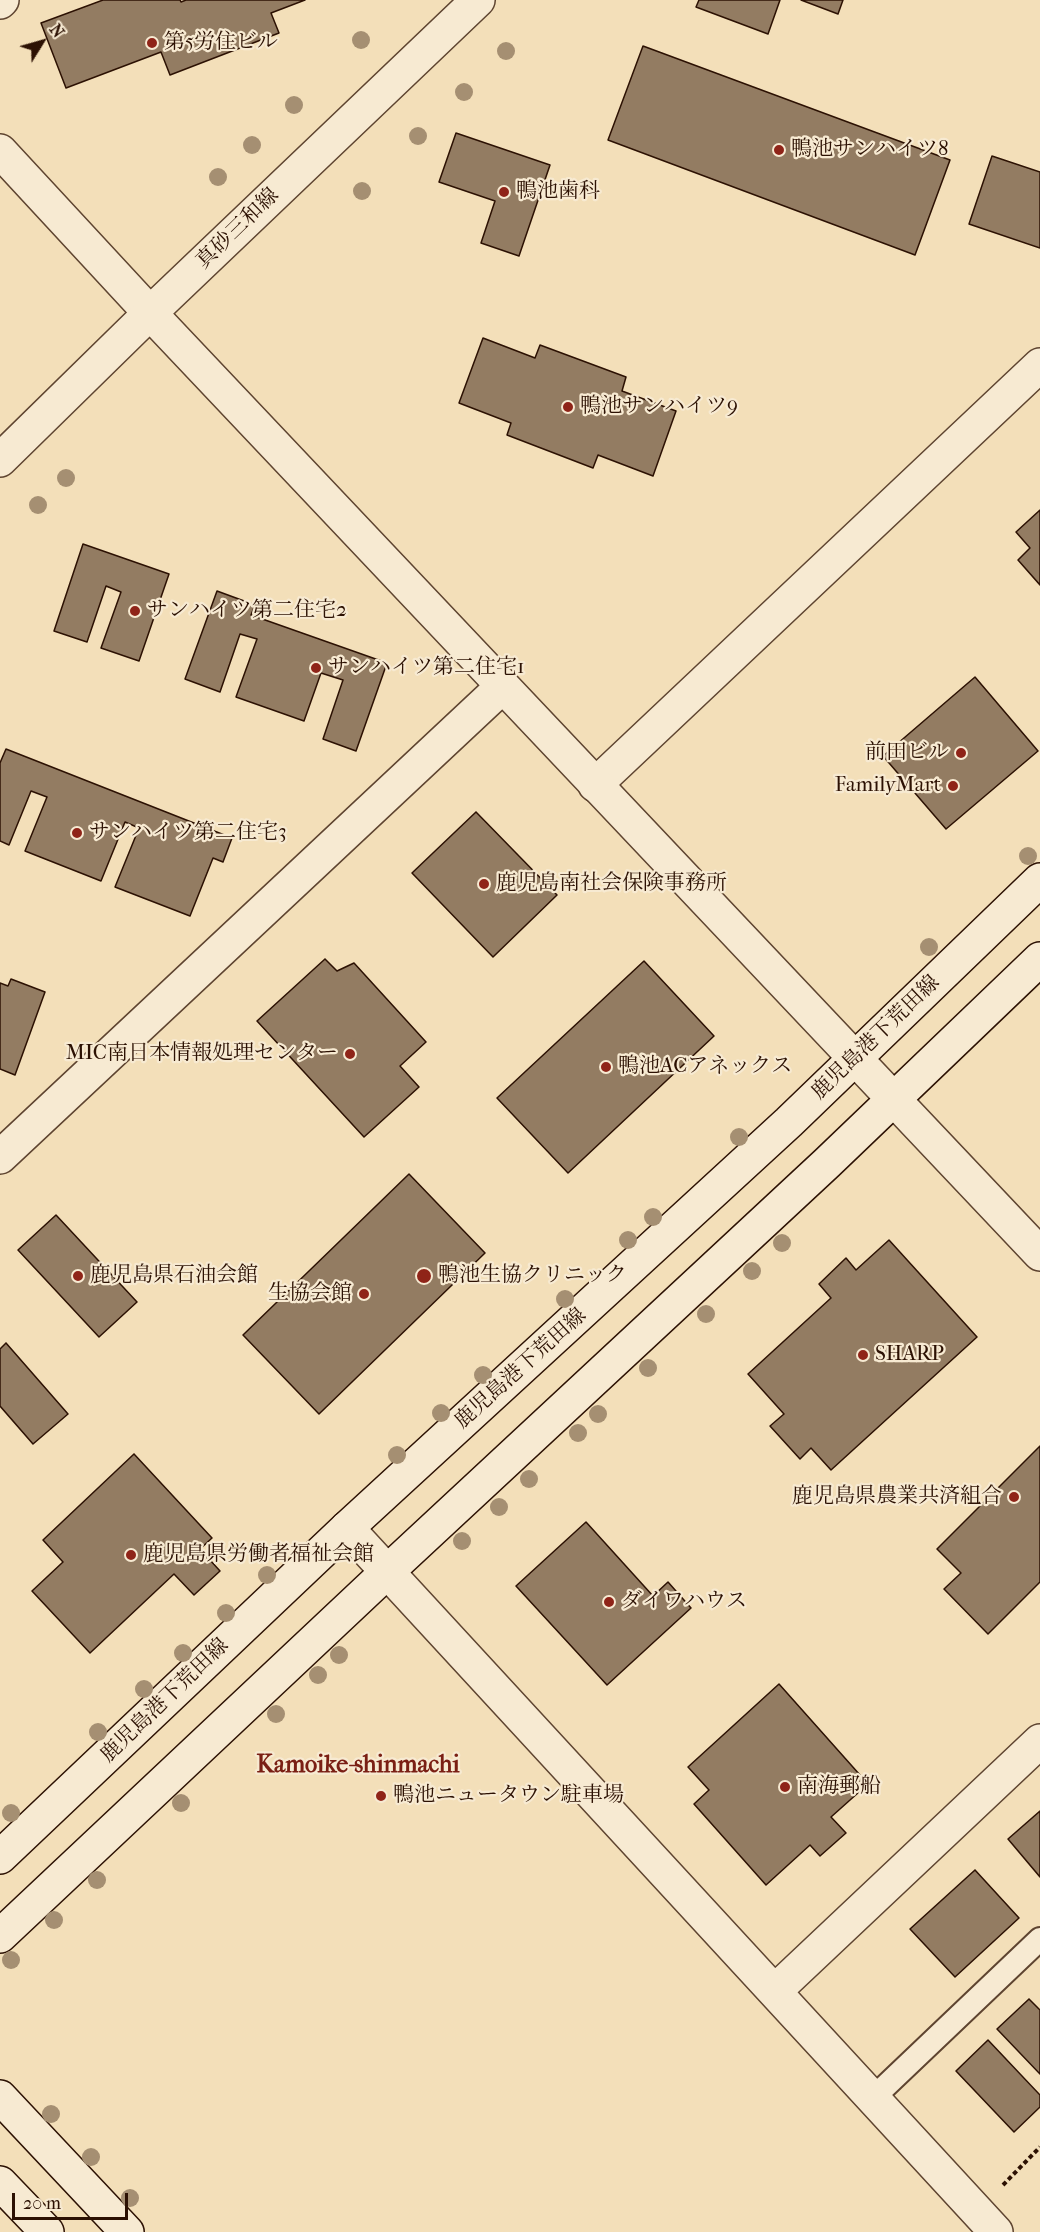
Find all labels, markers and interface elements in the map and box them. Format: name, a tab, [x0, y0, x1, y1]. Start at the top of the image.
north arrow	[12, 12, 72, 72]
text: N	[46, 20, 68, 41]
place label: 第5労住ビル	[164, 30, 278, 56]
marker: 第5労住ビル	[145, 36, 159, 50]
place label: 鴨池サンハイツ8	[791, 137, 949, 163]
marker: 鴨池サンハイツ8	[772, 143, 786, 157]
place label: 鴨池歯科	[516, 179, 600, 205]
street label: 真砂三和線	[191, 183, 285, 275]
marker: 鴨池歯科	[497, 185, 511, 199]
place label: 鴨池サンハイツ9	[580, 394, 738, 420]
marker: 鴨池サンハイツ9	[561, 400, 575, 414]
place label: サンハイツ第二住宅2	[147, 598, 347, 624]
marker: サンハイツ第二住宅2	[128, 604, 142, 618]
place label: サンハイツ第二住宅1	[328, 655, 524, 681]
marker: サンハイツ第二住宅1	[309, 661, 323, 675]
place label: 前田ビル	[865, 740, 949, 766]
marker: 前田ビル	[954, 746, 968, 760]
place label: FamilyMart	[835, 773, 941, 799]
marker: FamilyMart	[946, 779, 960, 793]
place label: サンハイツ第二住宅3	[89, 820, 287, 846]
marker: サンハイツ第二住宅3	[70, 826, 84, 840]
place label: 鹿児島南社会保険事務所	[496, 871, 727, 897]
marker: 鹿児島南社会保険事務所	[477, 877, 491, 891]
street label: 鹿児島港下荒田線	[807, 971, 945, 1105]
place label: MIC南日本情報処理センター	[66, 1041, 338, 1067]
marker: MIC南日本情報処理センター	[343, 1047, 357, 1061]
place label: 鴨池ACアネックス	[618, 1054, 792, 1080]
marker: 鴨池ACアネックス	[599, 1060, 613, 1074]
place label: 鹿児島県石油会館	[90, 1263, 258, 1289]
place label: 鴨池生協クリニック	[438, 1263, 627, 1289]
marker: 鴨池生協クリニック	[415, 1267, 433, 1285]
marker: 鹿児島県石油会館	[71, 1269, 85, 1283]
place label: 生協会館	[268, 1281, 352, 1307]
marker: 生協会館	[357, 1287, 371, 1301]
street label: 鹿児島港下荒田線	[450, 1303, 592, 1435]
place label: SHARP	[875, 1342, 944, 1368]
marker: SHARP	[856, 1348, 870, 1362]
place label: 鹿児島県農業共済組合	[792, 1484, 1002, 1510]
marker: 鹿児島県農業共済組合	[1007, 1490, 1021, 1504]
place label: 鹿児島県労働者福祉会館	[143, 1542, 374, 1568]
marker: 鹿児島県労働者福祉会館	[124, 1548, 138, 1562]
place label: ダイワハウス	[621, 1589, 747, 1615]
marker: ダイワハウス	[602, 1595, 616, 1609]
street label: 鹿児島港下荒田線	[96, 1634, 234, 1768]
district label: Kamoike-shinmachi	[256, 1752, 460, 1780]
place label: 南海郵船	[797, 1774, 881, 1800]
marker: 南海郵船	[778, 1780, 792, 1794]
place label: 鴨池ニュータウン駐車場	[393, 1783, 624, 1809]
marker: 鴨池ニュータウン駐車場	[374, 1789, 388, 1803]
scale bar	[15, 2181, 130, 2219]
text: 20 m	[23, 2193, 61, 2214]

